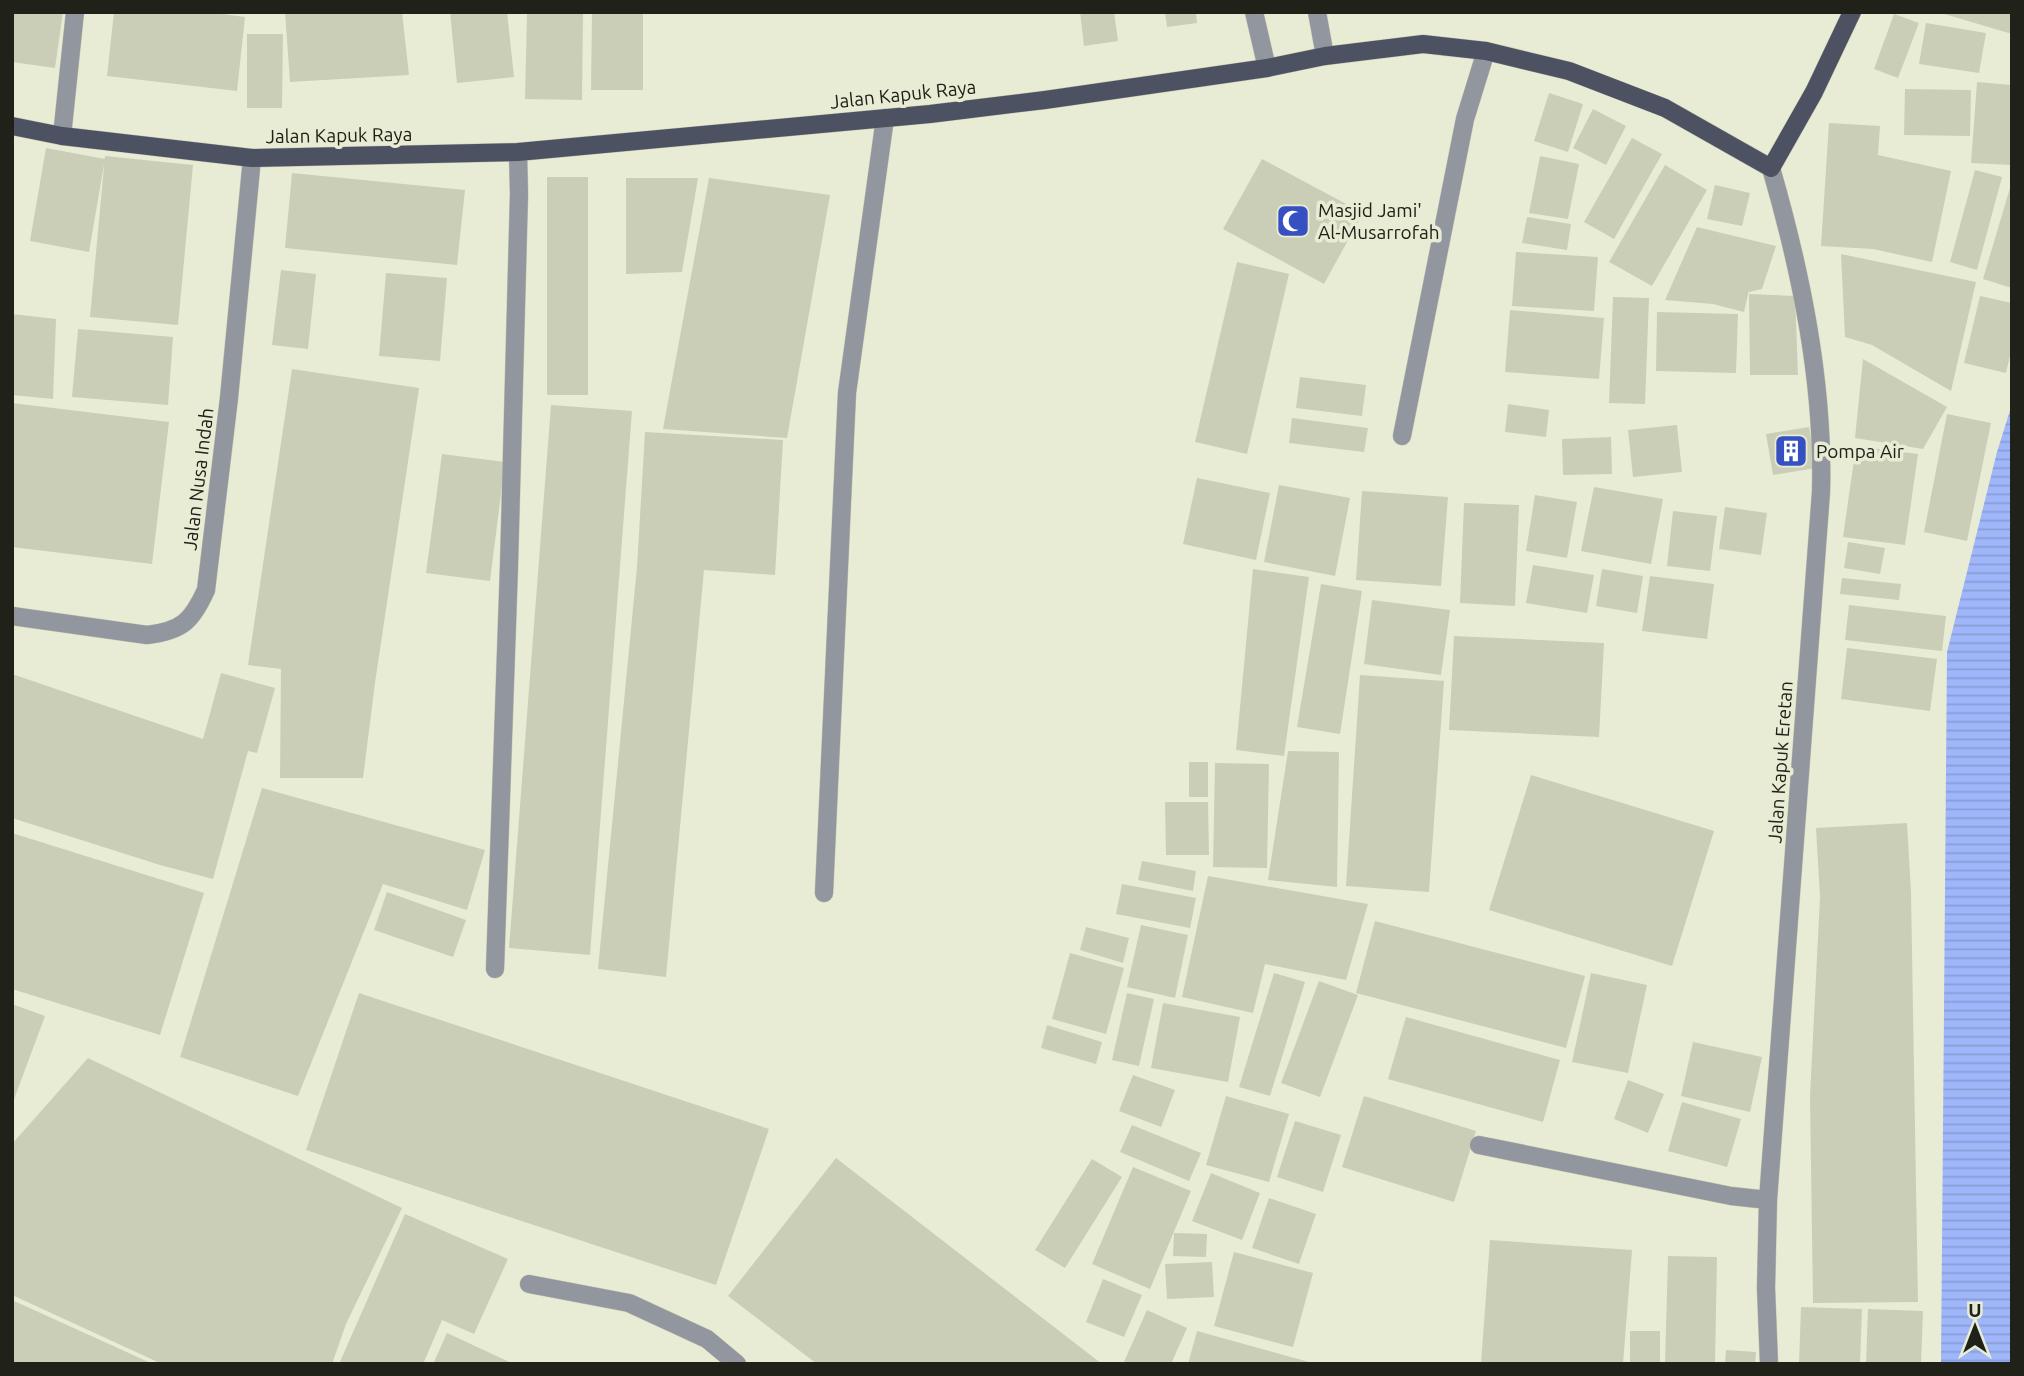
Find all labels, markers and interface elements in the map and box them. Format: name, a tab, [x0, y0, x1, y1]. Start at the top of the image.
street label: Jalan Kapuk Raya	[829, 75, 977, 113]
street label: Jalan Kapuk Raya	[265, 123, 413, 147]
place label: Masjid Jami' Al-Musarrofah	[1318, 199, 1440, 243]
mosque icon: Masjid Jami' Al-Musarrofah	[1274, 202, 1312, 240]
street label: Jalan Nusa Indah	[178, 407, 218, 551]
building icon: Pompa Air	[1772, 432, 1810, 470]
place label: Pompa Air	[1816, 440, 1904, 462]
street label: Jalan Kapuk Eretan	[1763, 680, 1797, 844]
north arrow	[1940, 1292, 2010, 1362]
text: U	[1968, 1299, 1982, 1321]

